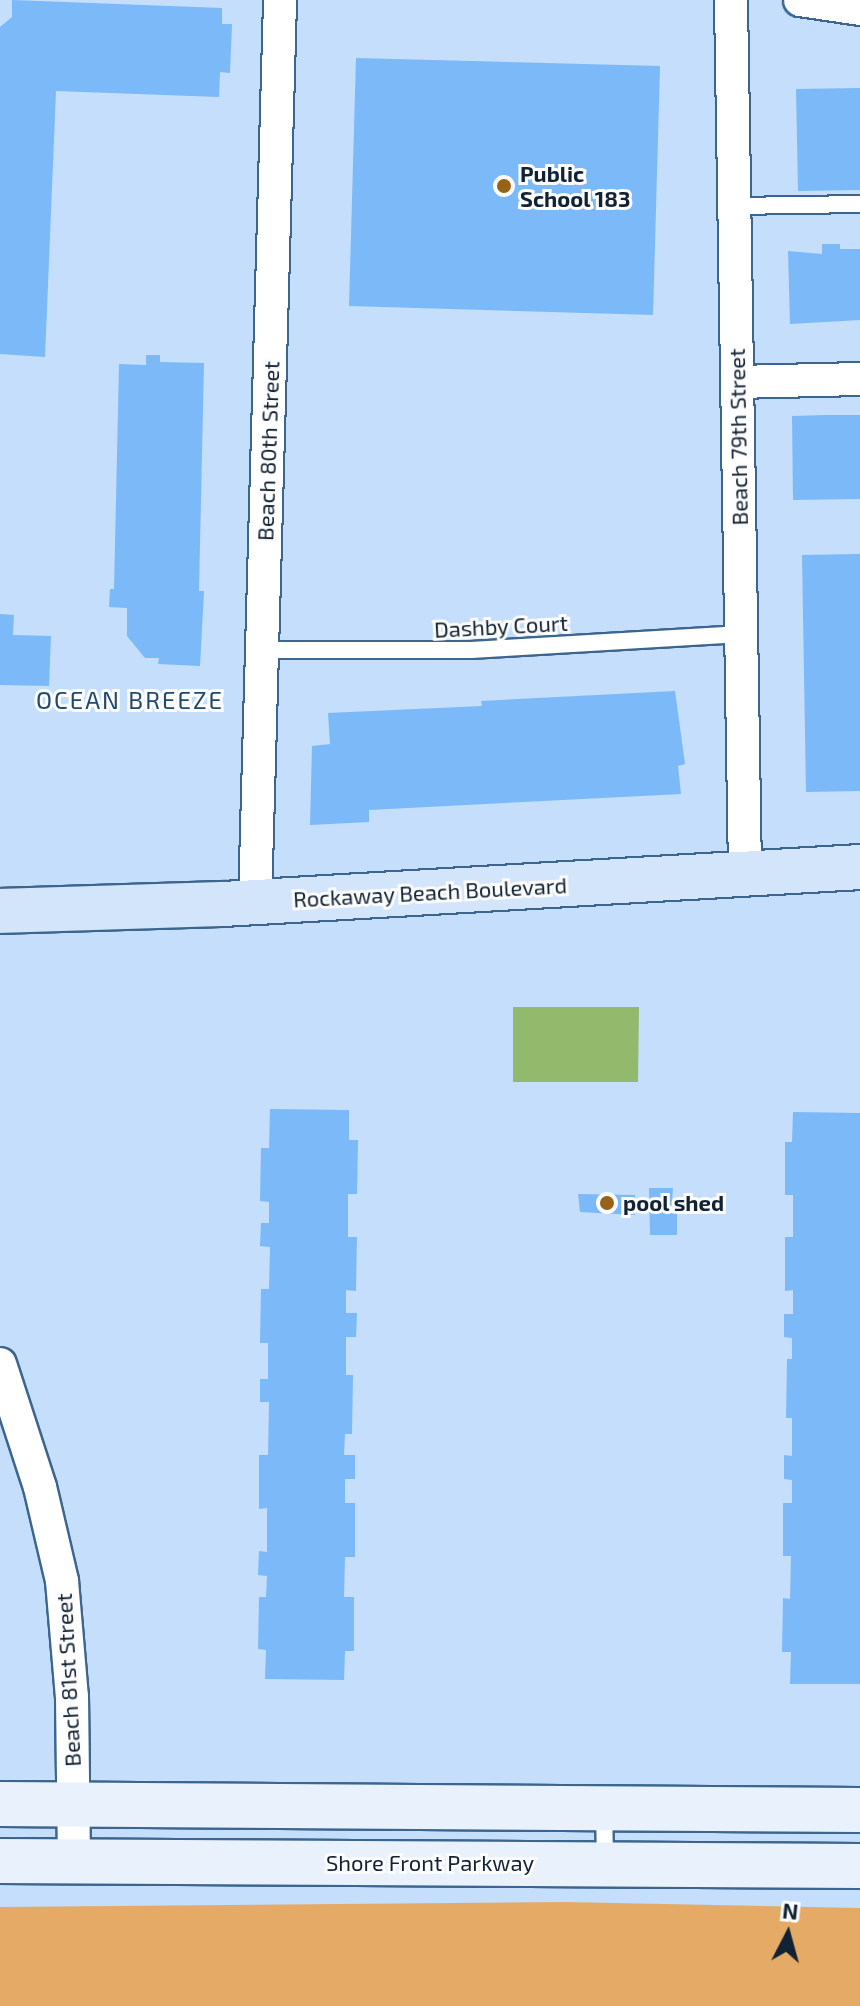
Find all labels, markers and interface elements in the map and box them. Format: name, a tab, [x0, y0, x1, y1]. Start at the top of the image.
place label: Public School 183	[520, 160, 631, 212]
marker: Public School 183	[495, 177, 513, 195]
street label: Beach 79th Street	[723, 348, 753, 526]
street label: Beach 80th Street	[252, 361, 284, 541]
street label: Dashby Court	[433, 609, 569, 643]
district label: OCEAN BREEZE	[36, 686, 224, 714]
street label: Rockaway Beach Boulevard	[292, 872, 568, 912]
place label: pool shed	[623, 1190, 725, 1216]
marker: pool shed	[598, 1194, 616, 1212]
street label: Beach 81st Street	[50, 1593, 86, 1767]
street label: Shore Front Parkway	[326, 1850, 534, 1876]
north arrow	[748, 1894, 828, 1974]
text: N	[781, 1896, 800, 1924]

